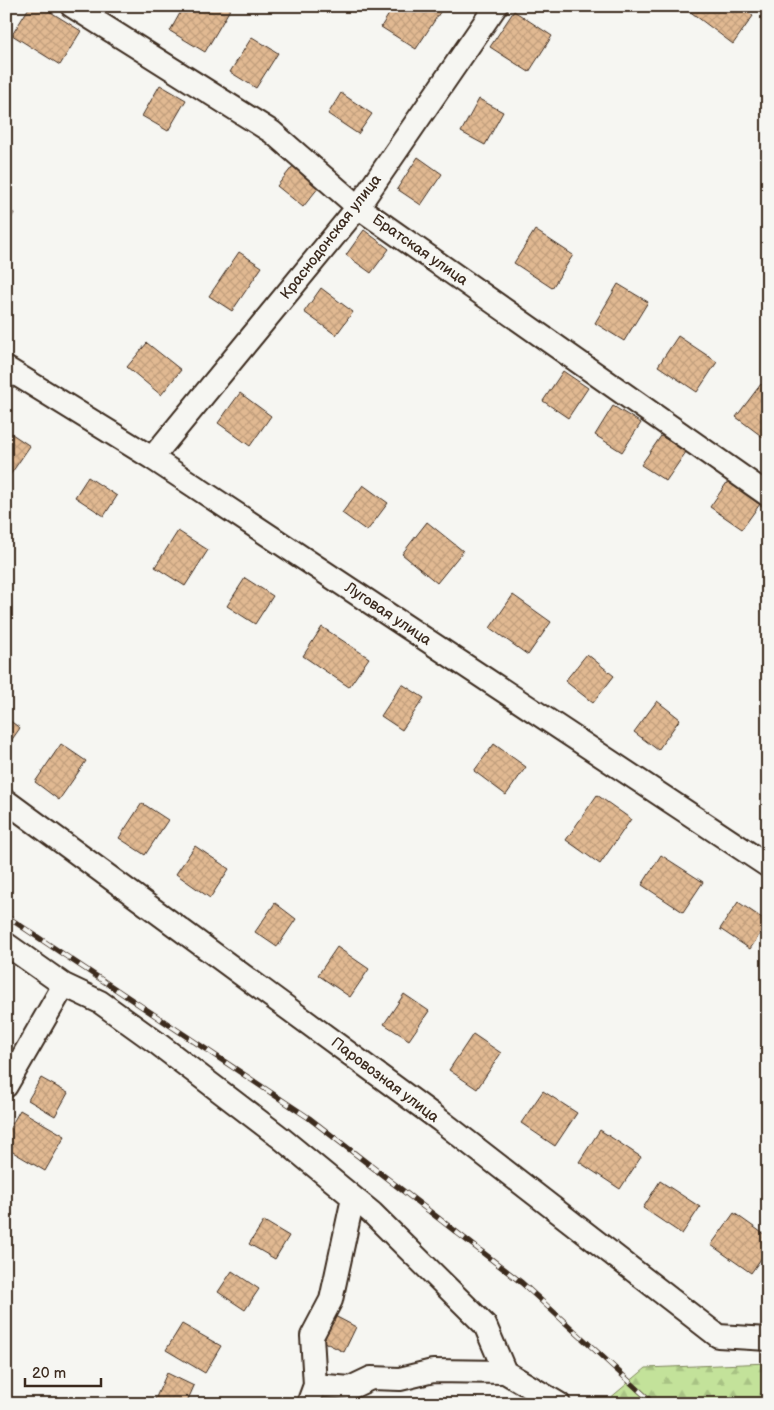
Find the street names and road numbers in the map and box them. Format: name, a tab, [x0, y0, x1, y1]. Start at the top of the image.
street label: Краснодонская улица	[276, 171, 386, 303]
street label: Братская улица	[369, 210, 472, 290]
street label: Луговая улица	[340, 578, 435, 650]
street label: Паровозная улица	[327, 1033, 443, 1127]

